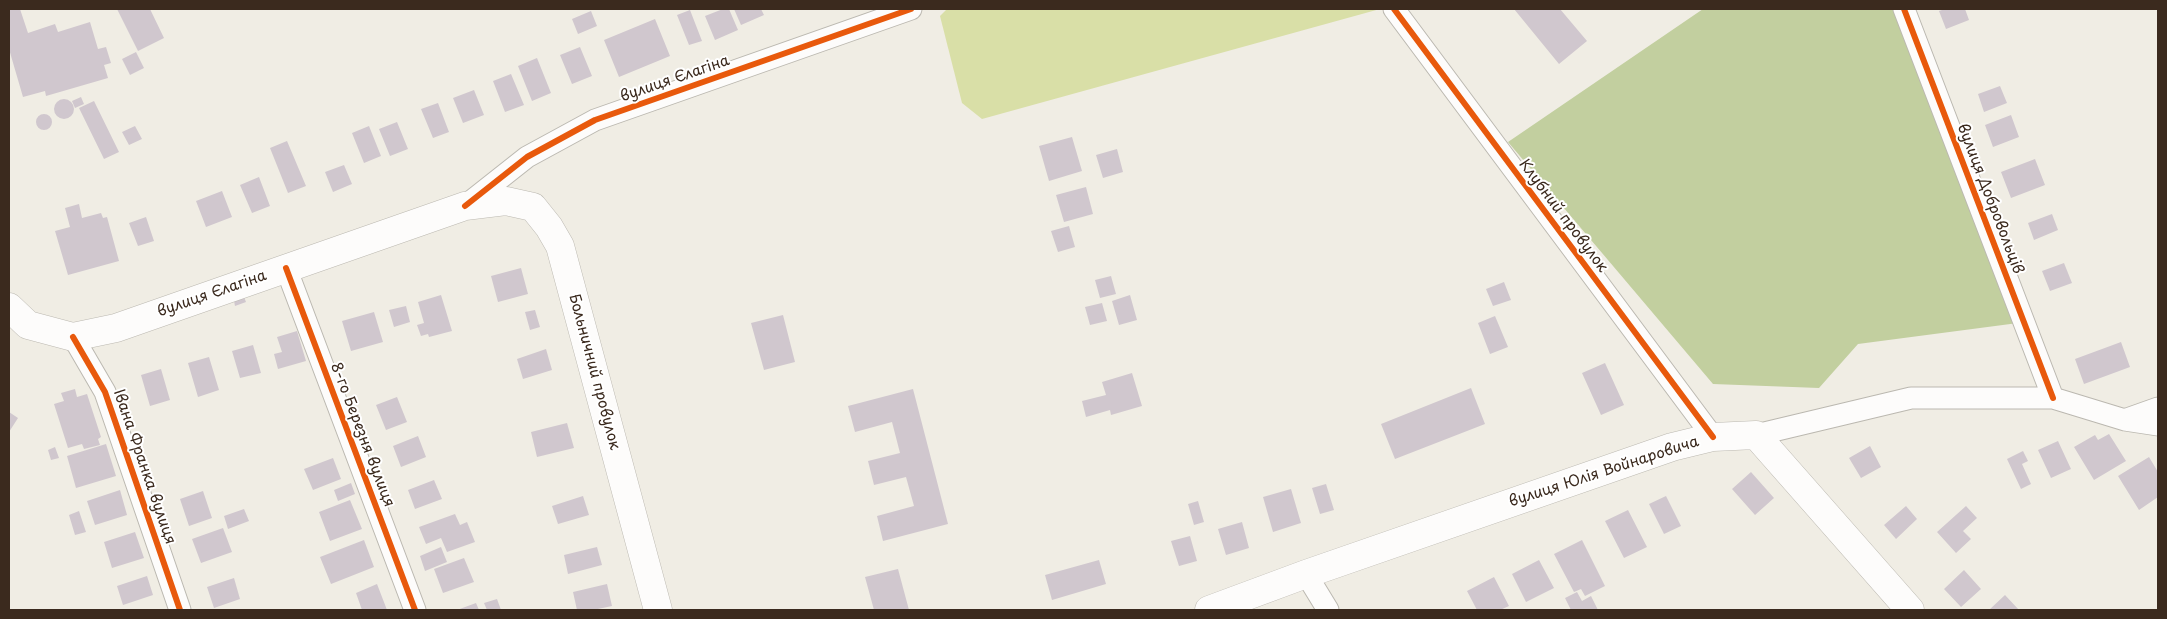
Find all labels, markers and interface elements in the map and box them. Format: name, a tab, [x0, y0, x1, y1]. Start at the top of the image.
street label: вулиця Єлагіна	[618, 52, 732, 106]
street label: вулиця Добровольців	[1953, 121, 2027, 277]
street label: Клубний провулок	[1515, 156, 1611, 276]
street label: вулиця Єлагіна	[155, 267, 269, 321]
street label: Больничний провулок	[565, 292, 623, 452]
street label: 8-го Березня вулиця	[326, 360, 398, 510]
street label: Івана Франка вулиця	[109, 387, 179, 547]
street label: вулиця Юлія Войнаровича	[1507, 433, 1701, 511]

